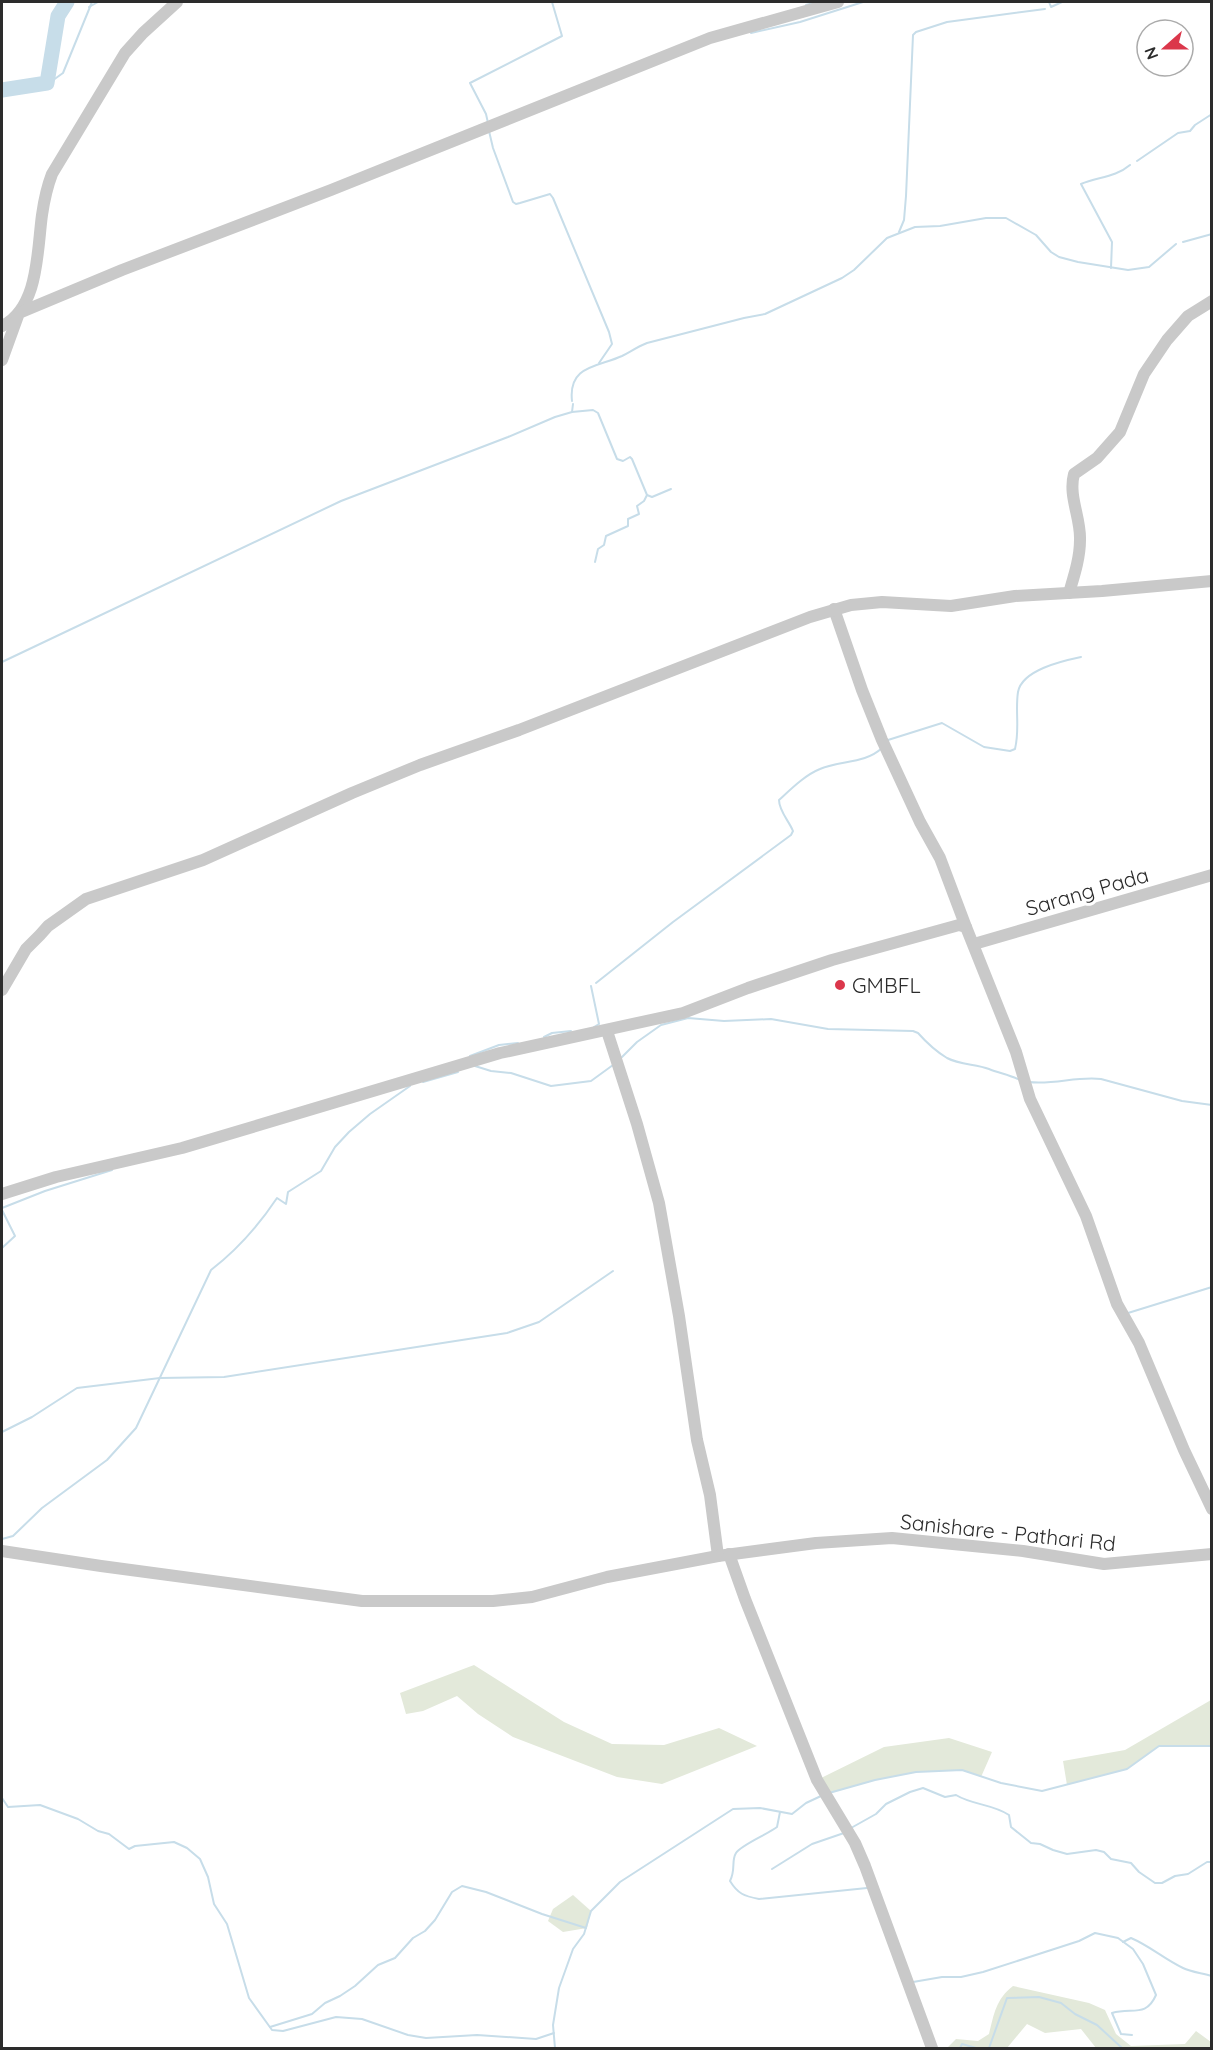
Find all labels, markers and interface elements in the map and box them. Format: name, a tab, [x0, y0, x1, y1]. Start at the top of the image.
north arrow	[1135, 18, 1195, 78]
text: N	[1140, 44, 1162, 62]
street label: Sarang Pada	[1023, 861, 1151, 921]
place label: GMBFL	[852, 972, 921, 998]
marker: GMBFL	[833, 978, 847, 992]
street label: Sanishare - Pathari Rd	[899, 1508, 1117, 1556]

